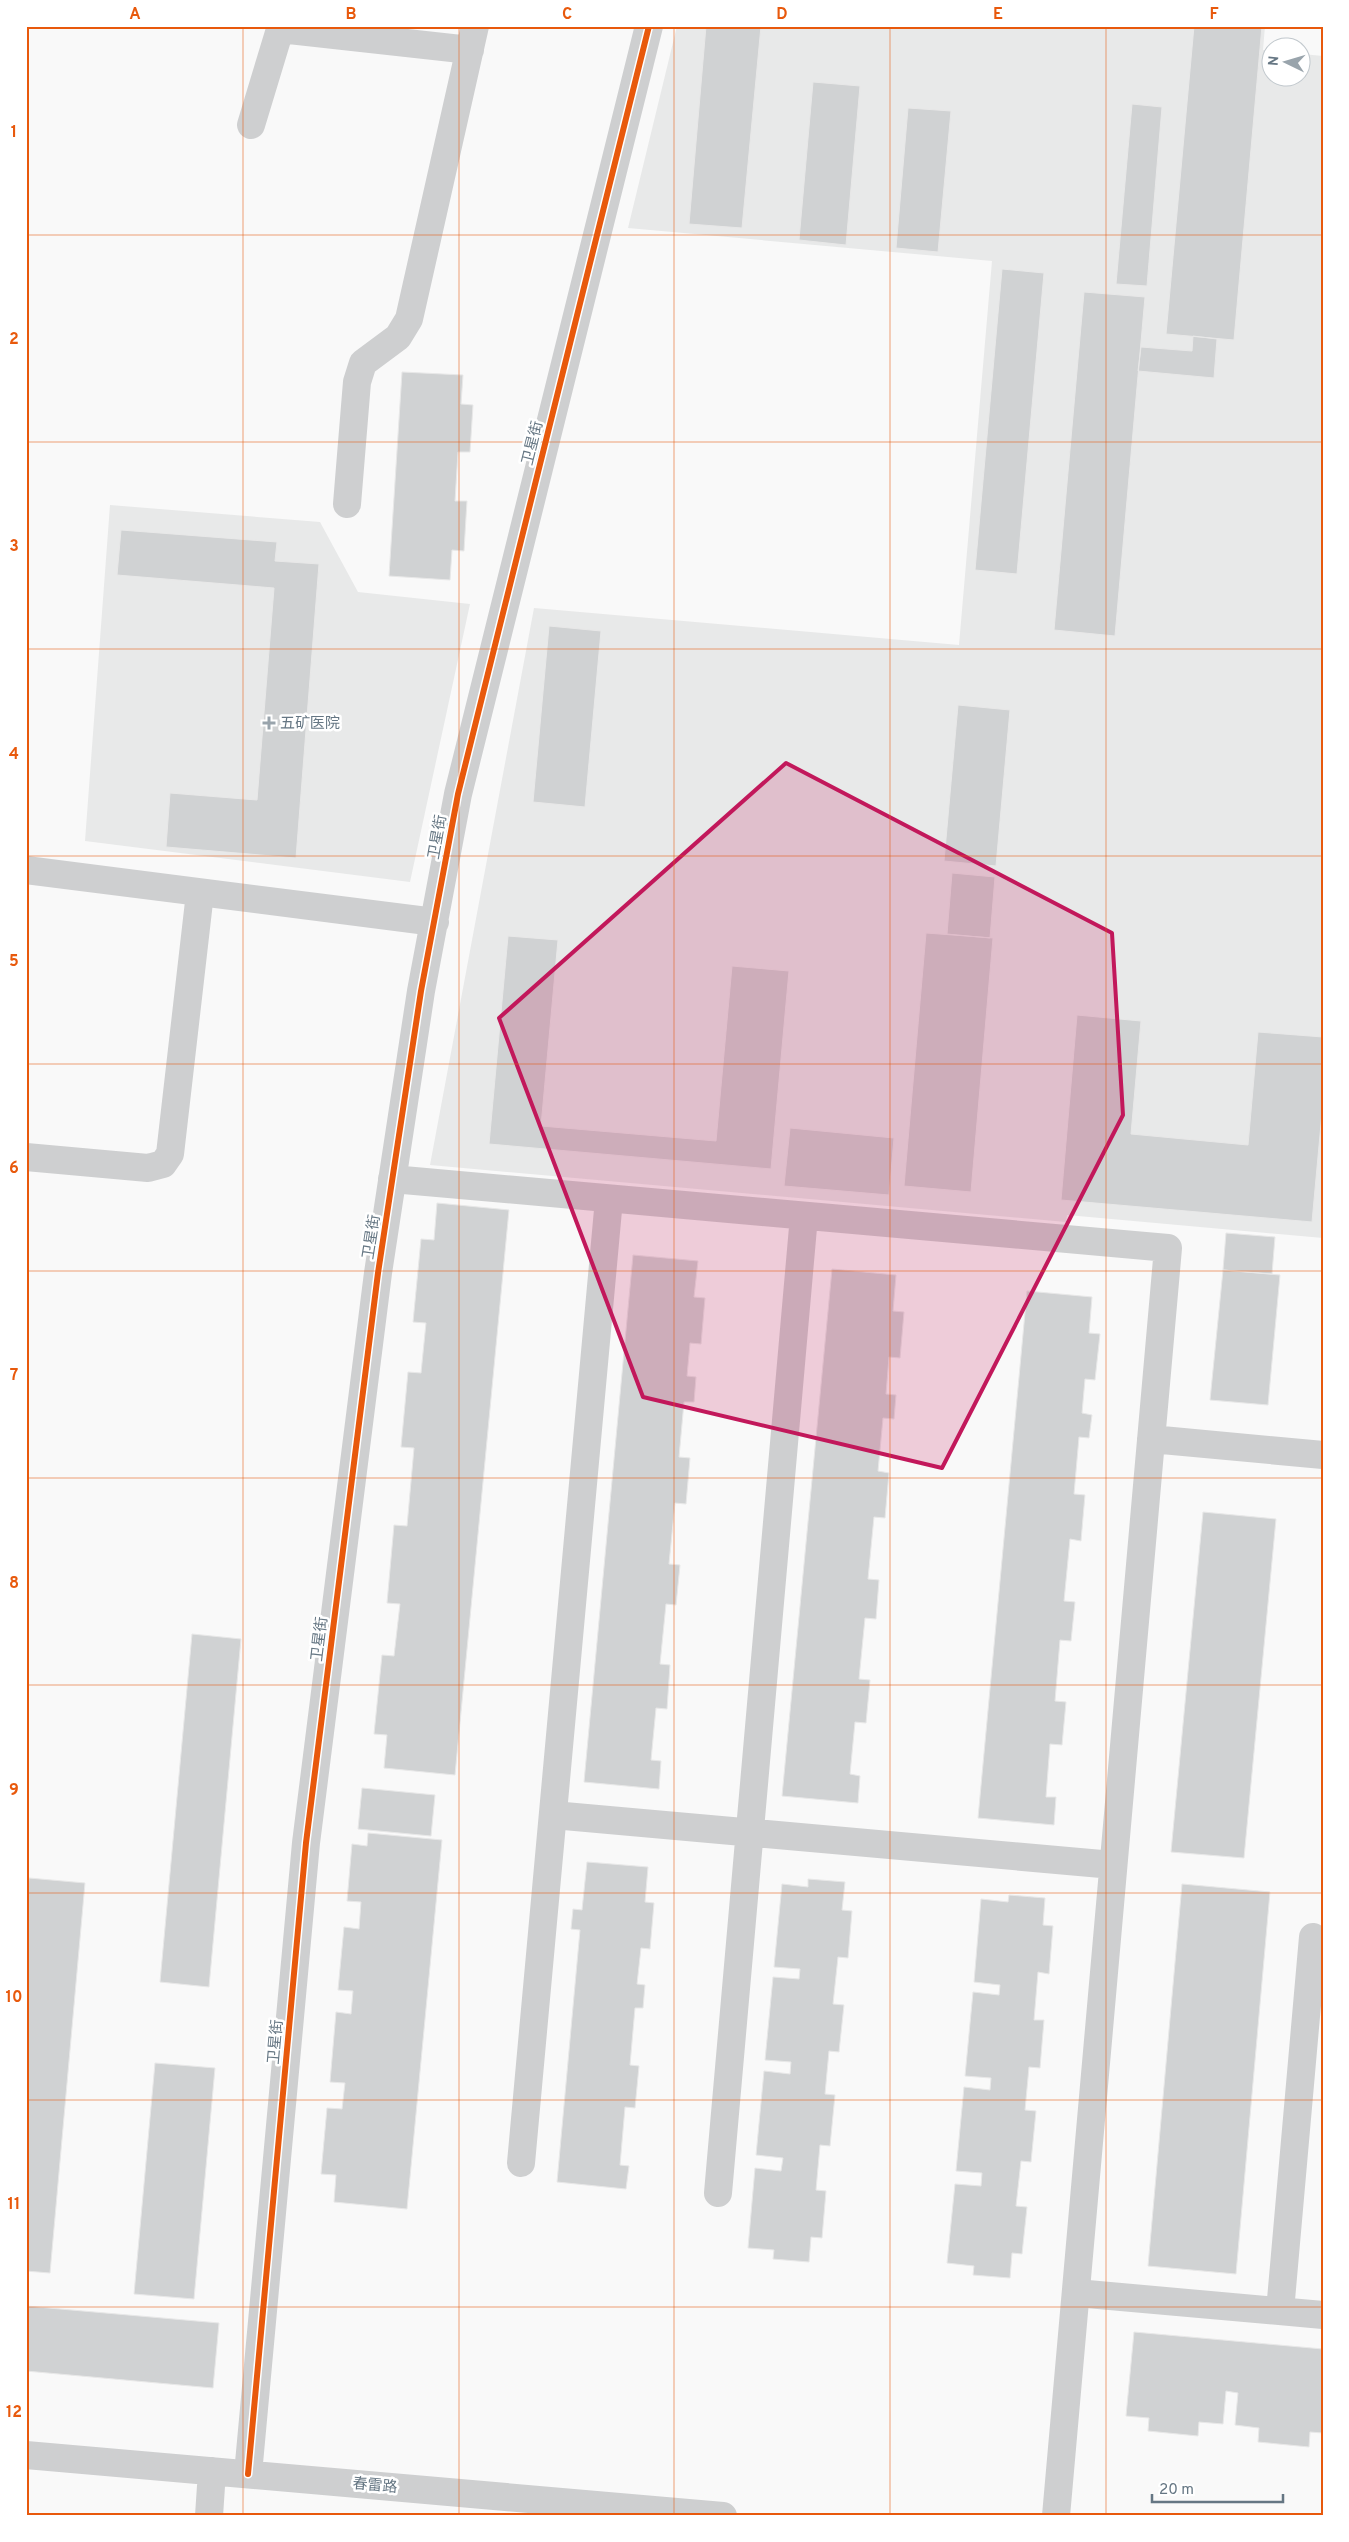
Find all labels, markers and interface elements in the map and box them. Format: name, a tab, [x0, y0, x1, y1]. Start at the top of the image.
text: A	[129, 5, 141, 25]
text: B	[345, 5, 357, 25]
text: C	[562, 5, 572, 25]
text: D	[776, 5, 788, 25]
text: E	[993, 5, 1003, 25]
text: F	[1209, 5, 1219, 25]
north arrow	[1262, 38, 1312, 88]
text: N	[1266, 55, 1283, 67]
text: 1	[11, 123, 17, 143]
text: 2	[9, 330, 19, 350]
street label: 卫星街	[519, 419, 548, 468]
text: 3	[9, 537, 19, 557]
place label: 五矿医院	[280, 715, 340, 734]
marker: 五矿医院	[262, 716, 276, 730]
text: 4	[9, 745, 19, 765]
street label: 卫星街	[425, 813, 452, 861]
text: 5	[9, 952, 19, 972]
text: 6	[9, 1159, 19, 1179]
street label: 卫星街	[360, 1214, 385, 1261]
text: 7	[10, 1366, 18, 1386]
text: 8	[9, 1574, 19, 1594]
street label: 卫星街	[308, 1616, 333, 1663]
text: 9	[9, 1781, 19, 1801]
text: 10	[6, 1988, 22, 2008]
street label: 卫星街	[265, 2019, 288, 2065]
text: 11	[8, 2195, 20, 2215]
text: 12	[6, 2403, 22, 2423]
scale bar	[1152, 2472, 1283, 2504]
street label: 春雷路	[352, 2475, 398, 2498]
text: 20 m	[1159, 2481, 1194, 2500]

